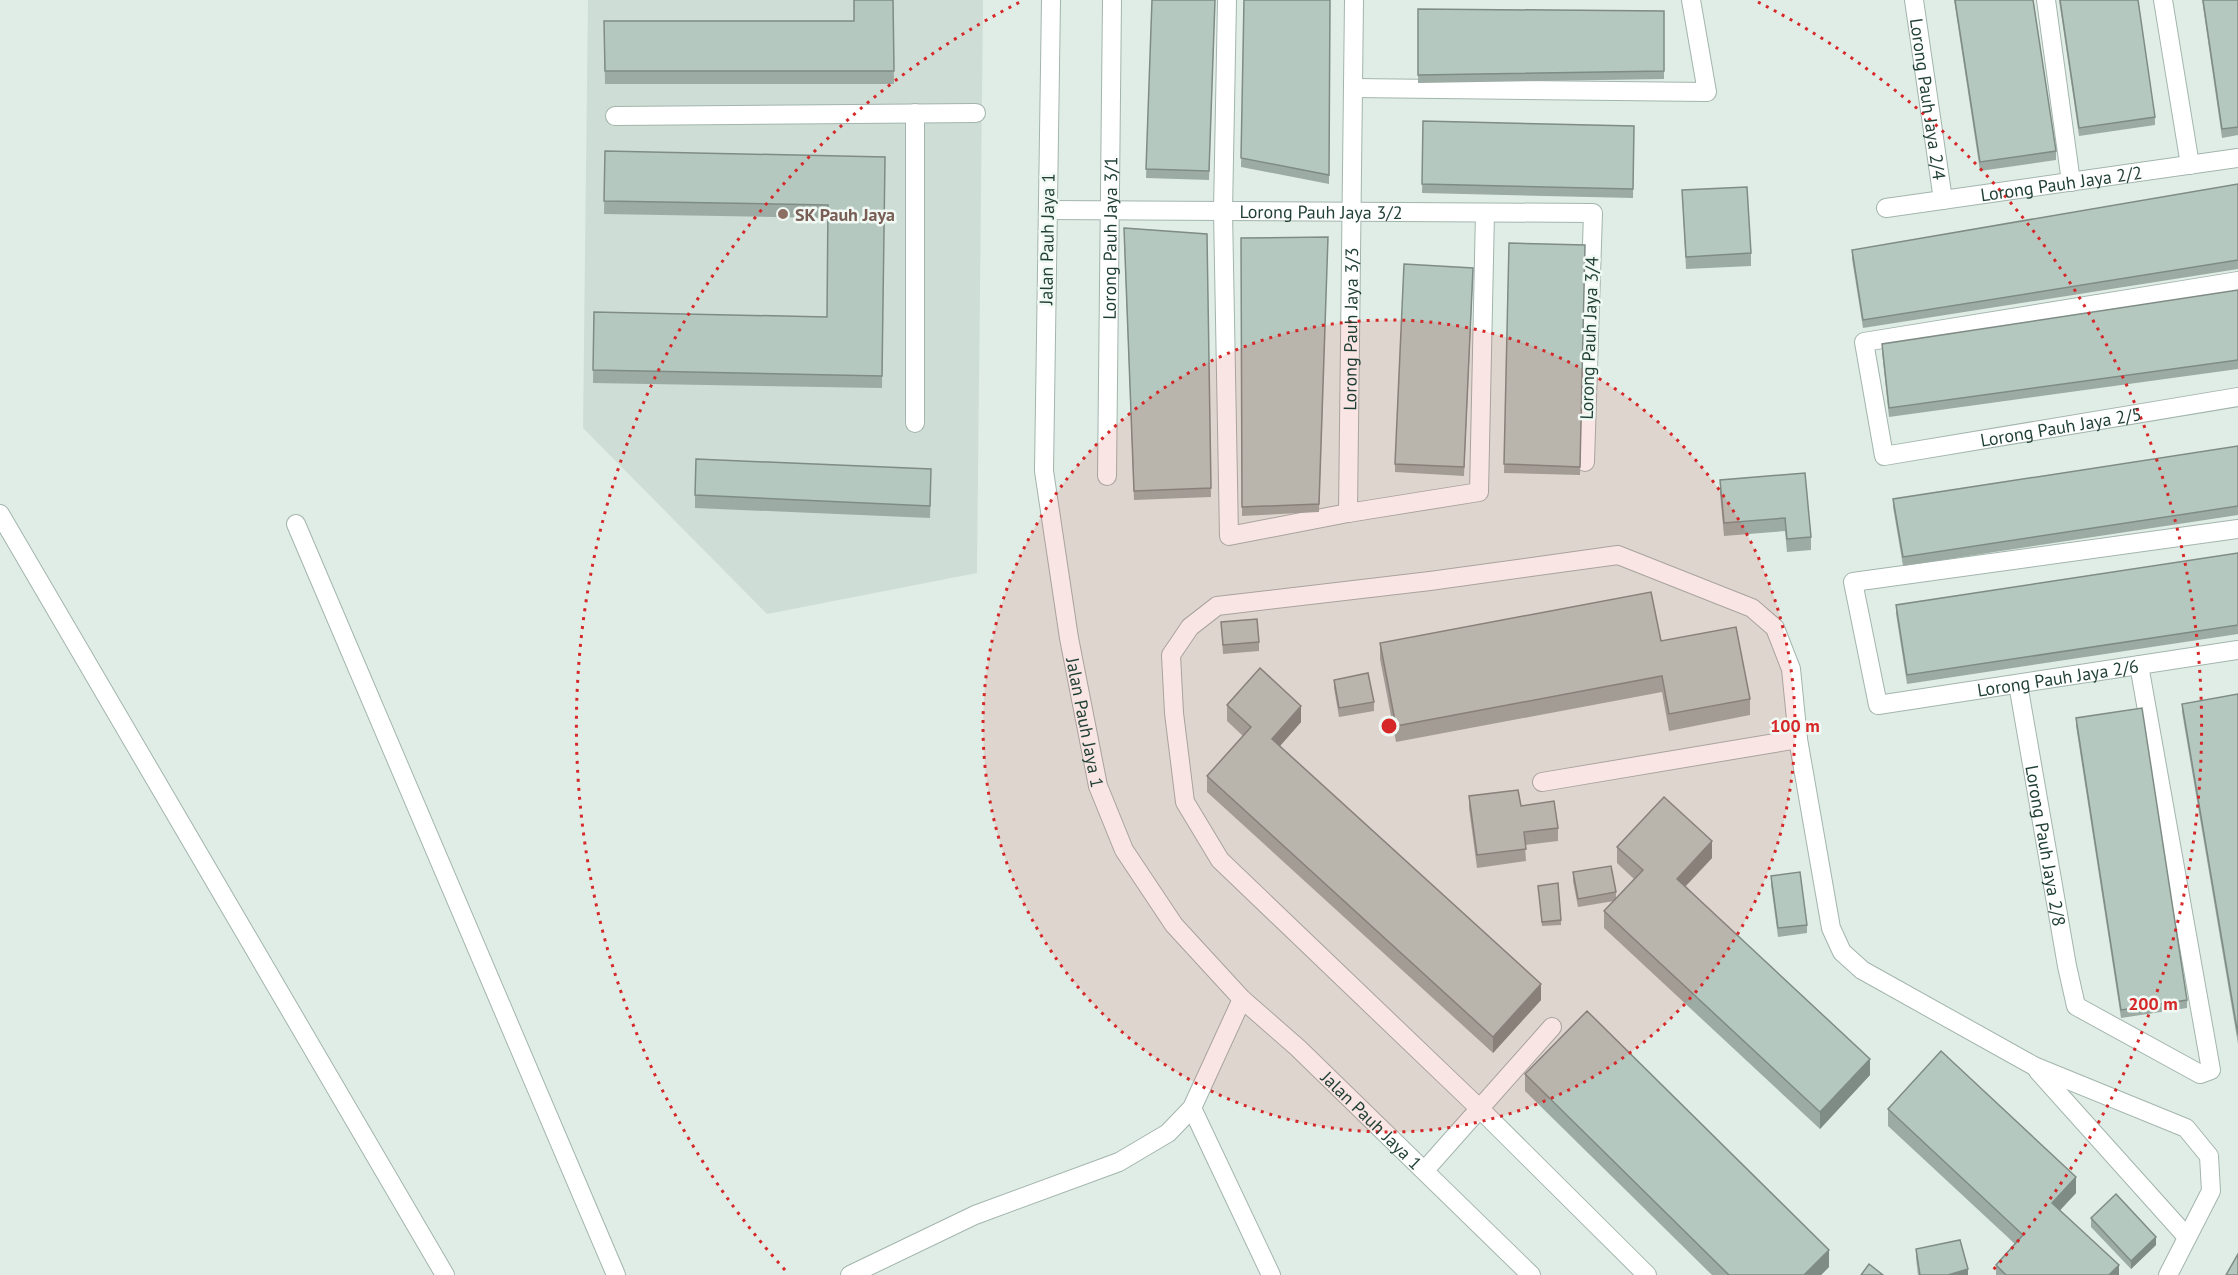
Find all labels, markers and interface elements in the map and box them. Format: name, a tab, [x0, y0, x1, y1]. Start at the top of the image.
street label: Lorong Pauh Jaya 2/4	[1905, 17, 1951, 182]
street label: Lorong Pauh Jaya 3/1	[1097, 156, 1122, 320]
street label: Lorong Pauh Jaya 2/2	[1979, 160, 2144, 206]
street label: Jalan Pauh Jaya 1	[1034, 173, 1060, 306]
street label: Lorong Pauh Jaya 3/2	[1239, 200, 1403, 223]
place label: SK Pauh Jaya	[795, 203, 895, 226]
marker: SK Pauh Jaya	[776, 207, 790, 221]
street label: Lorong Pauh Jaya 3/3	[1338, 247, 1363, 411]
street label: Lorong Pauh Jaya 3/4	[1575, 256, 1603, 420]
street label: Lorong Pauh Jaya 2/5	[1979, 402, 2143, 451]
street label: Lorong Pauh Jaya 2/6	[1975, 654, 2140, 701]
street label: Jalan Pauh Jaya 1	[1061, 655, 1110, 789]
text: 100 m	[1770, 714, 1820, 737]
centre of rings	[1379, 716, 1399, 736]
street label: Lorong Pauh Jaya 2/8	[2021, 763, 2071, 928]
text: 200 m	[2128, 992, 2178, 1015]
street label: Jalan Pauh Jaya 1	[1316, 1065, 1427, 1174]

